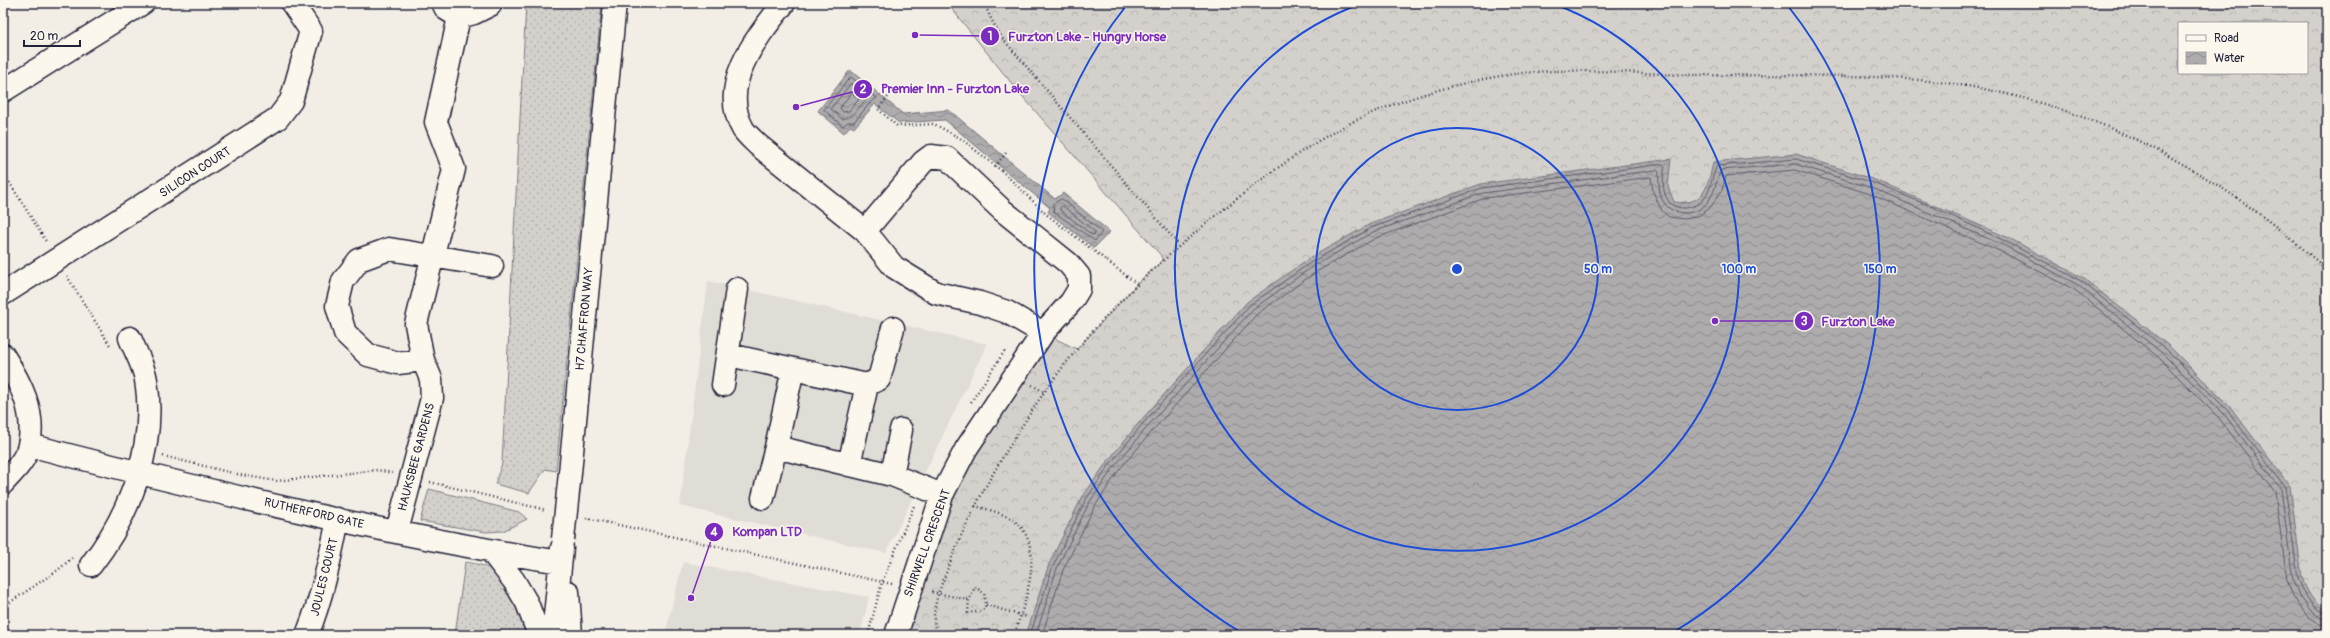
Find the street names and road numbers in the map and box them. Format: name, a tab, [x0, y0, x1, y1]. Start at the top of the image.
street label: SILICON COURT	[157, 144, 234, 201]
street label: H7 CHAFFRON WAY	[573, 267, 596, 371]
street label: HAUKSBEE GARDENS	[395, 401, 438, 513]
street label: SHIRWELL CRESCENT	[901, 487, 954, 599]
street label: RUTHERFORD GATE	[263, 495, 365, 532]
street label: JOULES COURT	[308, 536, 342, 618]

